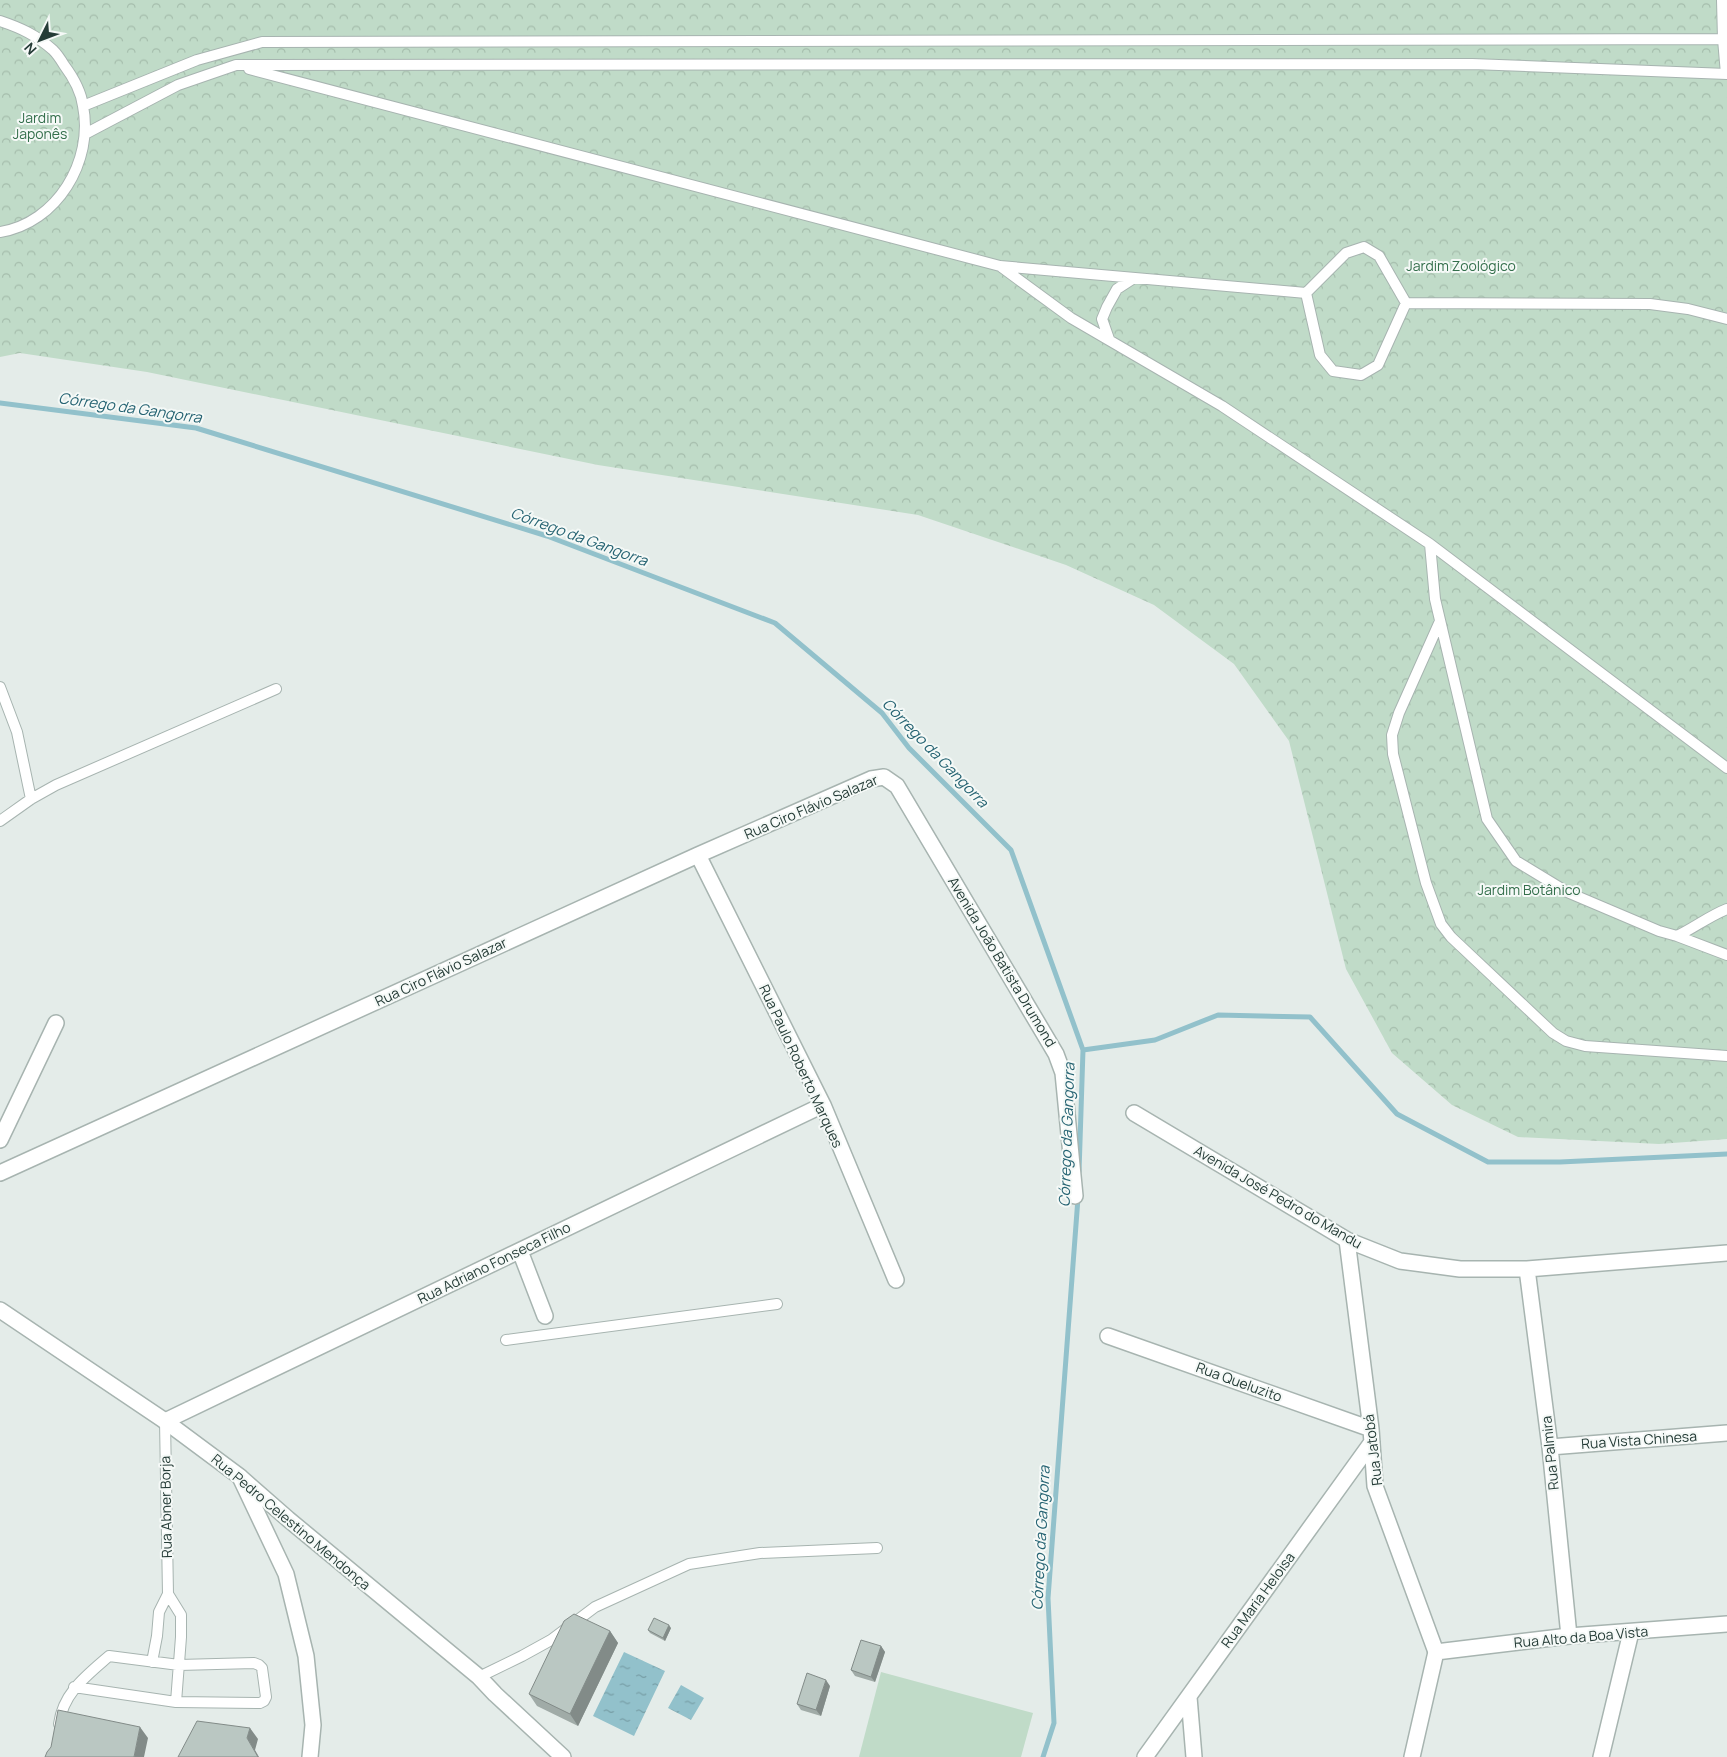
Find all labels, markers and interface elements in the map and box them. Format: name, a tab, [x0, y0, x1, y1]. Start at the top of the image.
north arrow	[15, 15, 65, 65]
text: N	[20, 39, 40, 59]
park label: Jardim Japonês	[13, 108, 67, 143]
park label: Jardim Zoológico	[1406, 256, 1516, 275]
water label: Córrego da Gangorra	[57, 387, 204, 428]
water label: Córrego da Gangorra	[508, 502, 651, 571]
water label: Córrego da Gangorra	[878, 693, 994, 812]
street label: Rua Ciro Flávio Salazar	[741, 770, 881, 843]
street label: Avenida João Batista Drumond	[944, 873, 1061, 1050]
park label: Jardim Botânico	[1477, 880, 1581, 899]
street label: Rua Ciro Flávio Salazar	[372, 933, 510, 1010]
street label: Rua Paulo Roberto Marques	[755, 981, 848, 1150]
water label: Córrego da Gangorra	[1053, 1062, 1080, 1208]
street label: Avenida José Pedro do Mandu	[1191, 1141, 1366, 1253]
street label: Rua Adriano Fonseca Filho	[414, 1217, 573, 1308]
street label: Rua Queluzito	[1194, 1357, 1285, 1406]
street label: Rua Jatobá	[1359, 1413, 1386, 1487]
street label: Rua Palmira	[1536, 1415, 1563, 1491]
street label: Rua Vista Chinesa	[1581, 1426, 1697, 1453]
street label: Rua Pedro Celestino Mendonça	[208, 1449, 375, 1594]
street label: Rua Abner Borja	[155, 1456, 176, 1558]
water label: Córrego da Gangorra	[1026, 1465, 1055, 1611]
street label: Rua Maria Heloisa	[1216, 1548, 1299, 1651]
street label: Rua Alto da Boa Vista	[1513, 1621, 1649, 1652]

